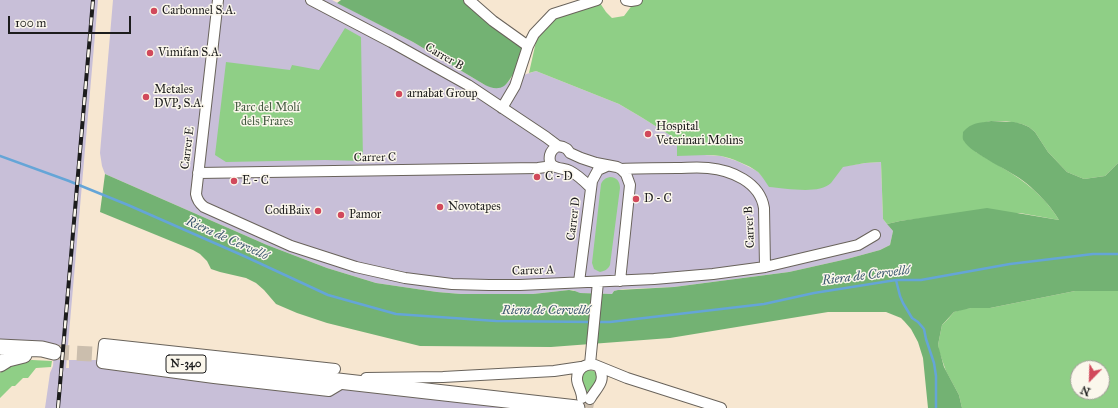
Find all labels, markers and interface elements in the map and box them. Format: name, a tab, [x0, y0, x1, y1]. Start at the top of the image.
place label: Carbonnel S.A.	[162, 4, 236, 18]
marker: Carbonnel S.A.	[149, 6, 159, 16]
scale bar	[10, 8, 133, 34]
text: 100 m	[15, 16, 46, 30]
street label: Carrer B	[422, 40, 466, 74]
place label: Vimifan S.A.	[158, 46, 221, 60]
marker: Vimifan S.A.	[145, 48, 155, 58]
place label: Metales DVP, S.A.	[154, 83, 204, 111]
place label: arnabat Group	[407, 87, 478, 101]
marker: arnabat Group	[394, 89, 404, 99]
marker: Metales DVP, S.A.	[141, 92, 151, 102]
park label: Parc del Molí dels Frares	[234, 101, 300, 129]
place label: Hospital Veterinari Molins	[656, 120, 743, 148]
street label: Carrer E	[178, 126, 198, 170]
marker: Hospital Veterinari Molins	[643, 129, 653, 139]
street label: Carrer C	[354, 150, 396, 166]
place label: C - D	[545, 170, 573, 184]
marker: C - D	[532, 172, 542, 182]
place label: E - C	[242, 174, 269, 188]
marker: E - C	[229, 176, 239, 186]
place label: D - C	[644, 192, 672, 206]
marker: D - C	[631, 194, 641, 204]
street label: Carrer D	[564, 196, 584, 242]
place label: Novotapes	[448, 200, 501, 214]
marker: Novotapes	[435, 202, 445, 212]
place label: CodiBaix	[265, 204, 310, 218]
marker: CodiBaix	[313, 206, 323, 216]
street label: Carrer B	[742, 206, 758, 248]
place label: Pamor	[349, 208, 381, 222]
marker: Pamor	[336, 210, 346, 220]
water label: Riera de Cervelló	[183, 214, 271, 264]
street label: Carrer A	[512, 263, 554, 279]
water label: Riera de Cervelló	[821, 263, 911, 289]
water label: Riera de Cervelló	[502, 303, 590, 319]
road number: N-340	[166, 355, 206, 373]
north arrow	[1070, 360, 1110, 400]
text: N	[1079, 383, 1092, 398]

